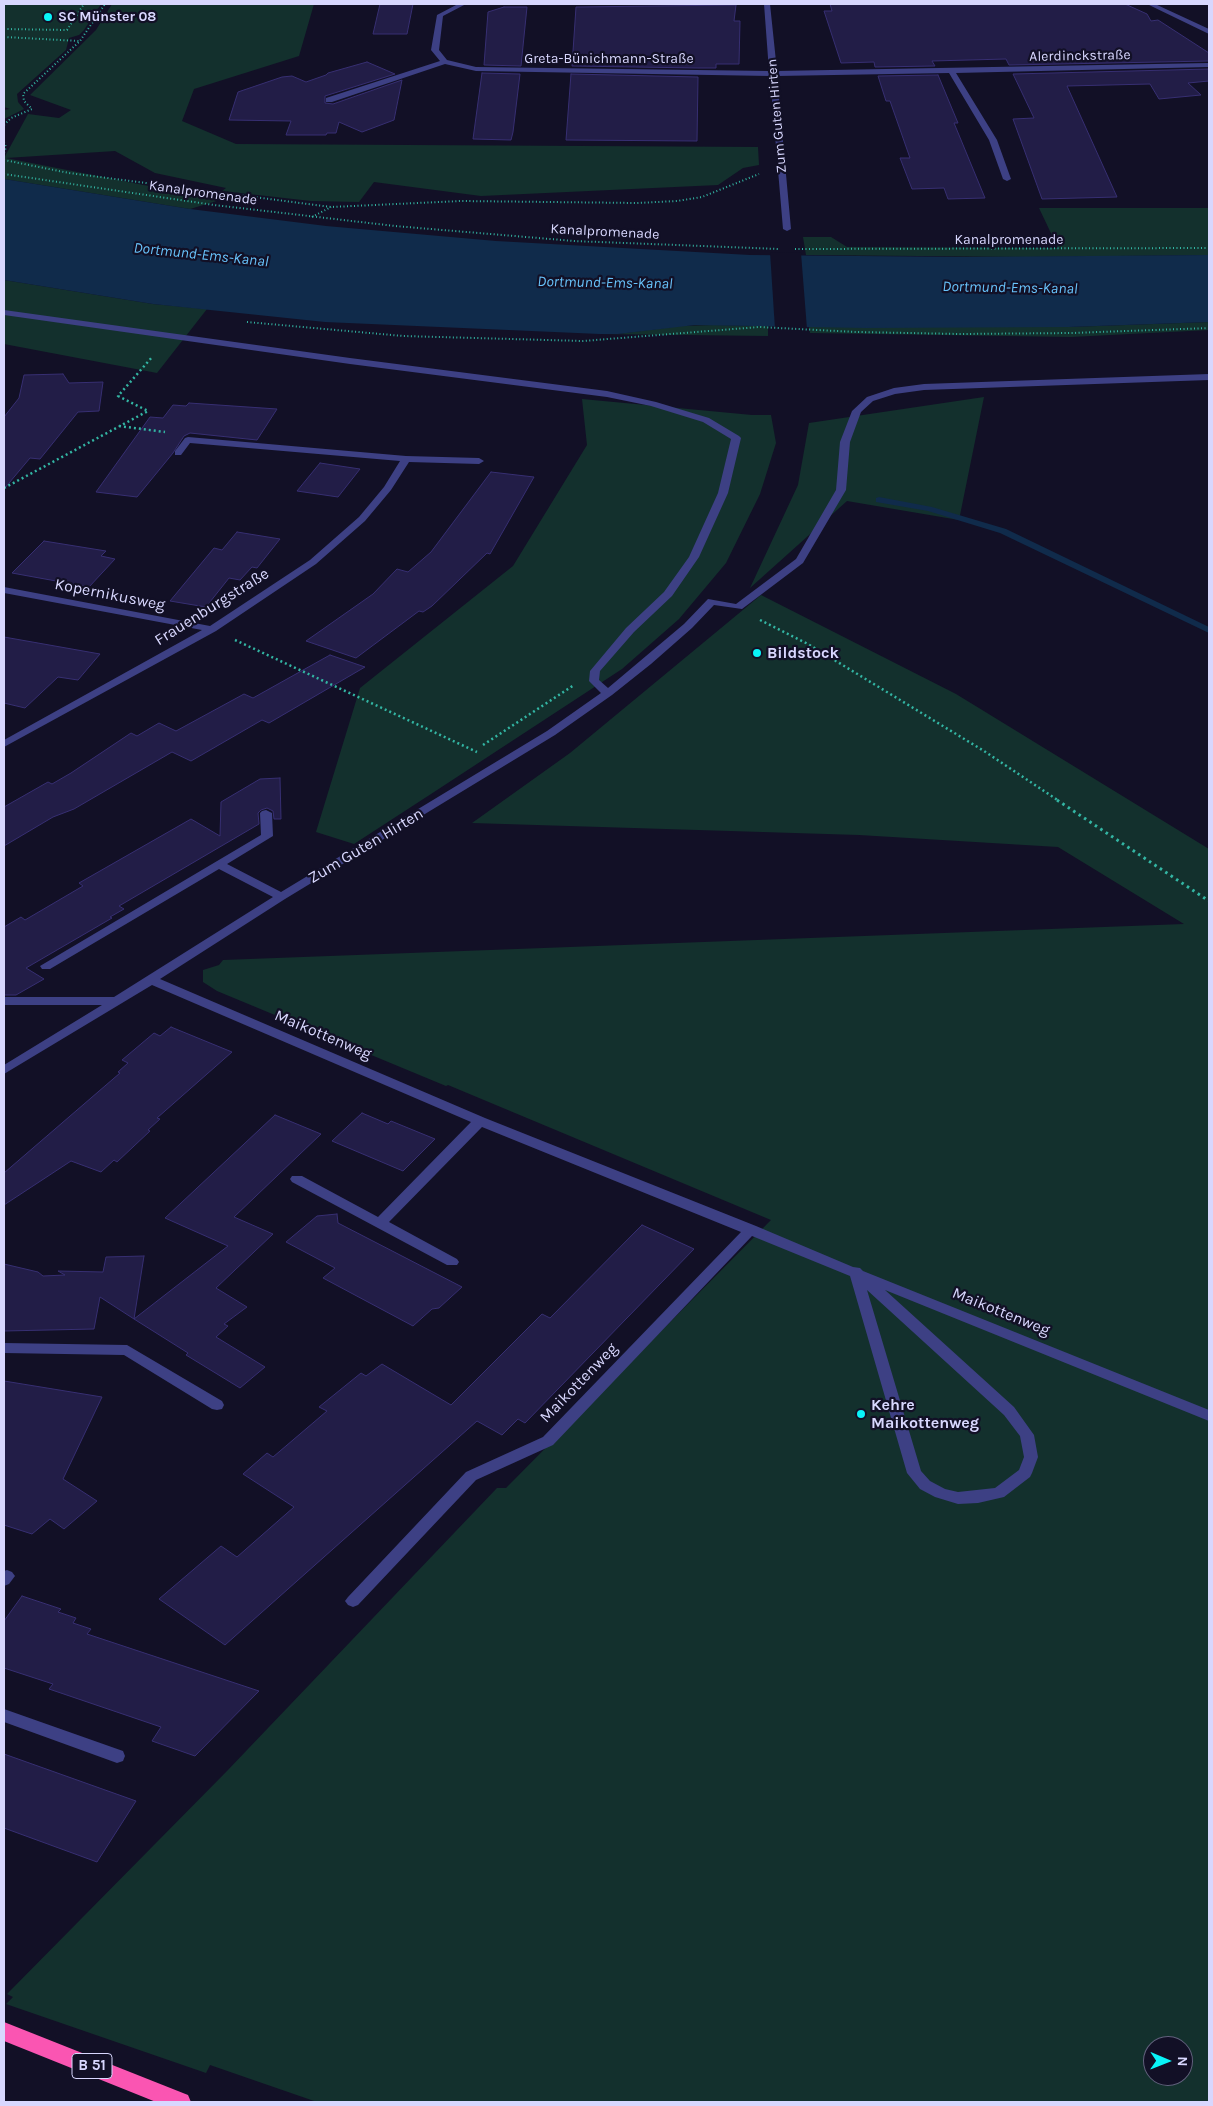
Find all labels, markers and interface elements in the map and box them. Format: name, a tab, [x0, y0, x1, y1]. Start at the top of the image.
place label: SC Münster 08	[58, 9, 156, 25]
marker: SC Münster 08	[42, 11, 54, 23]
street label: Alerdinckstraße	[1029, 47, 1131, 65]
street label: Greta-Bünichmann-Straße	[524, 51, 694, 67]
street label: Zum Guten Hirten	[764, 58, 790, 174]
street label: Kanalpromenade	[148, 177, 258, 209]
street label: Kanalpromenade	[550, 221, 660, 243]
street label: Kanalpromenade	[954, 232, 1064, 248]
water label: Dortmund-Ems-Kanal	[133, 239, 269, 271]
water label: Dortmund-Ems-Kanal	[537, 273, 673, 293]
water label: Dortmund-Ems-Kanal	[942, 278, 1078, 298]
street label: Frauenburgstraße	[151, 564, 273, 650]
street label: Kopernikusweg	[53, 575, 167, 615]
place label: Bildstock	[767, 643, 839, 663]
marker: Bildstock	[751, 647, 763, 659]
street label: Zum Guten Hirten	[305, 804, 427, 888]
street label: Maikottenweg	[272, 1006, 374, 1064]
street label: Maikottenweg	[949, 1284, 1053, 1340]
street label: Maikottenweg	[536, 1339, 622, 1427]
place label: Kehre Maikottenweg	[871, 1395, 979, 1433]
marker: Kehre Maikottenweg	[855, 1408, 867, 1420]
north arrow	[1143, 2036, 1193, 2086]
road number: B 51	[72, 2054, 112, 2078]
text: N	[1174, 2056, 1191, 2066]

